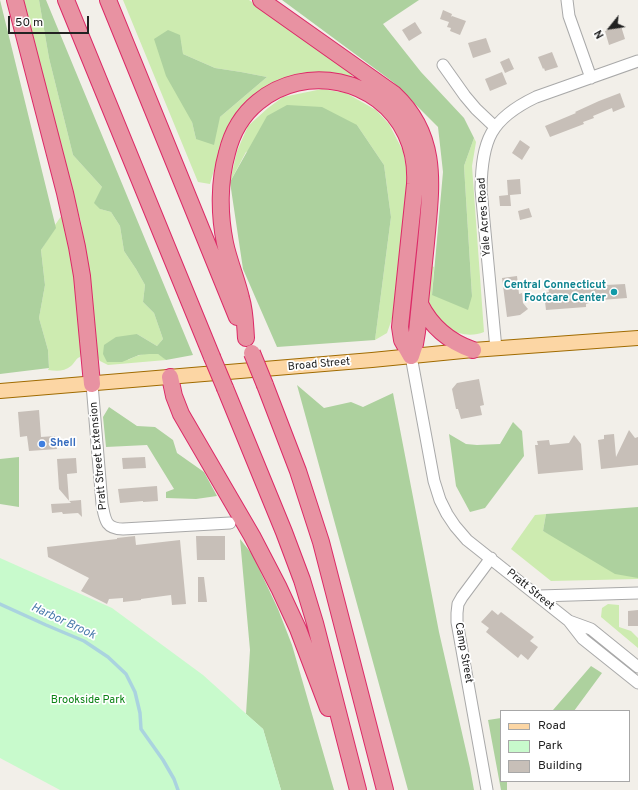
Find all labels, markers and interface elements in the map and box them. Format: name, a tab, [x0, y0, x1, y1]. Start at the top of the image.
scale bar	[10, 8, 91, 34]
north arrow	[590, 8, 630, 48]
text: 50 m	[15, 15, 43, 31]
text: N	[592, 27, 608, 41]
street label: Yale Acres Road	[476, 177, 494, 257]
place label: Central Connecticut Footcare Center	[504, 279, 606, 305]
marker: Central Connecticut Footcare Center	[609, 287, 619, 297]
street label: Broad Street	[287, 356, 351, 374]
street label: Pratt Street Extension	[88, 401, 110, 511]
place label: Shell	[50, 437, 76, 451]
marker: Shell	[37, 439, 47, 449]
street label: Pratt Street	[503, 567, 557, 613]
water label: Harbor Brook	[29, 601, 97, 643]
street label: Camp Street	[451, 622, 475, 684]
park label: Brookside Park	[51, 694, 125, 708]
legend	[500, 710, 630, 782]
text: Road	[538, 718, 566, 734]
text: Park	[538, 738, 563, 754]
text: Building	[538, 758, 582, 774]

